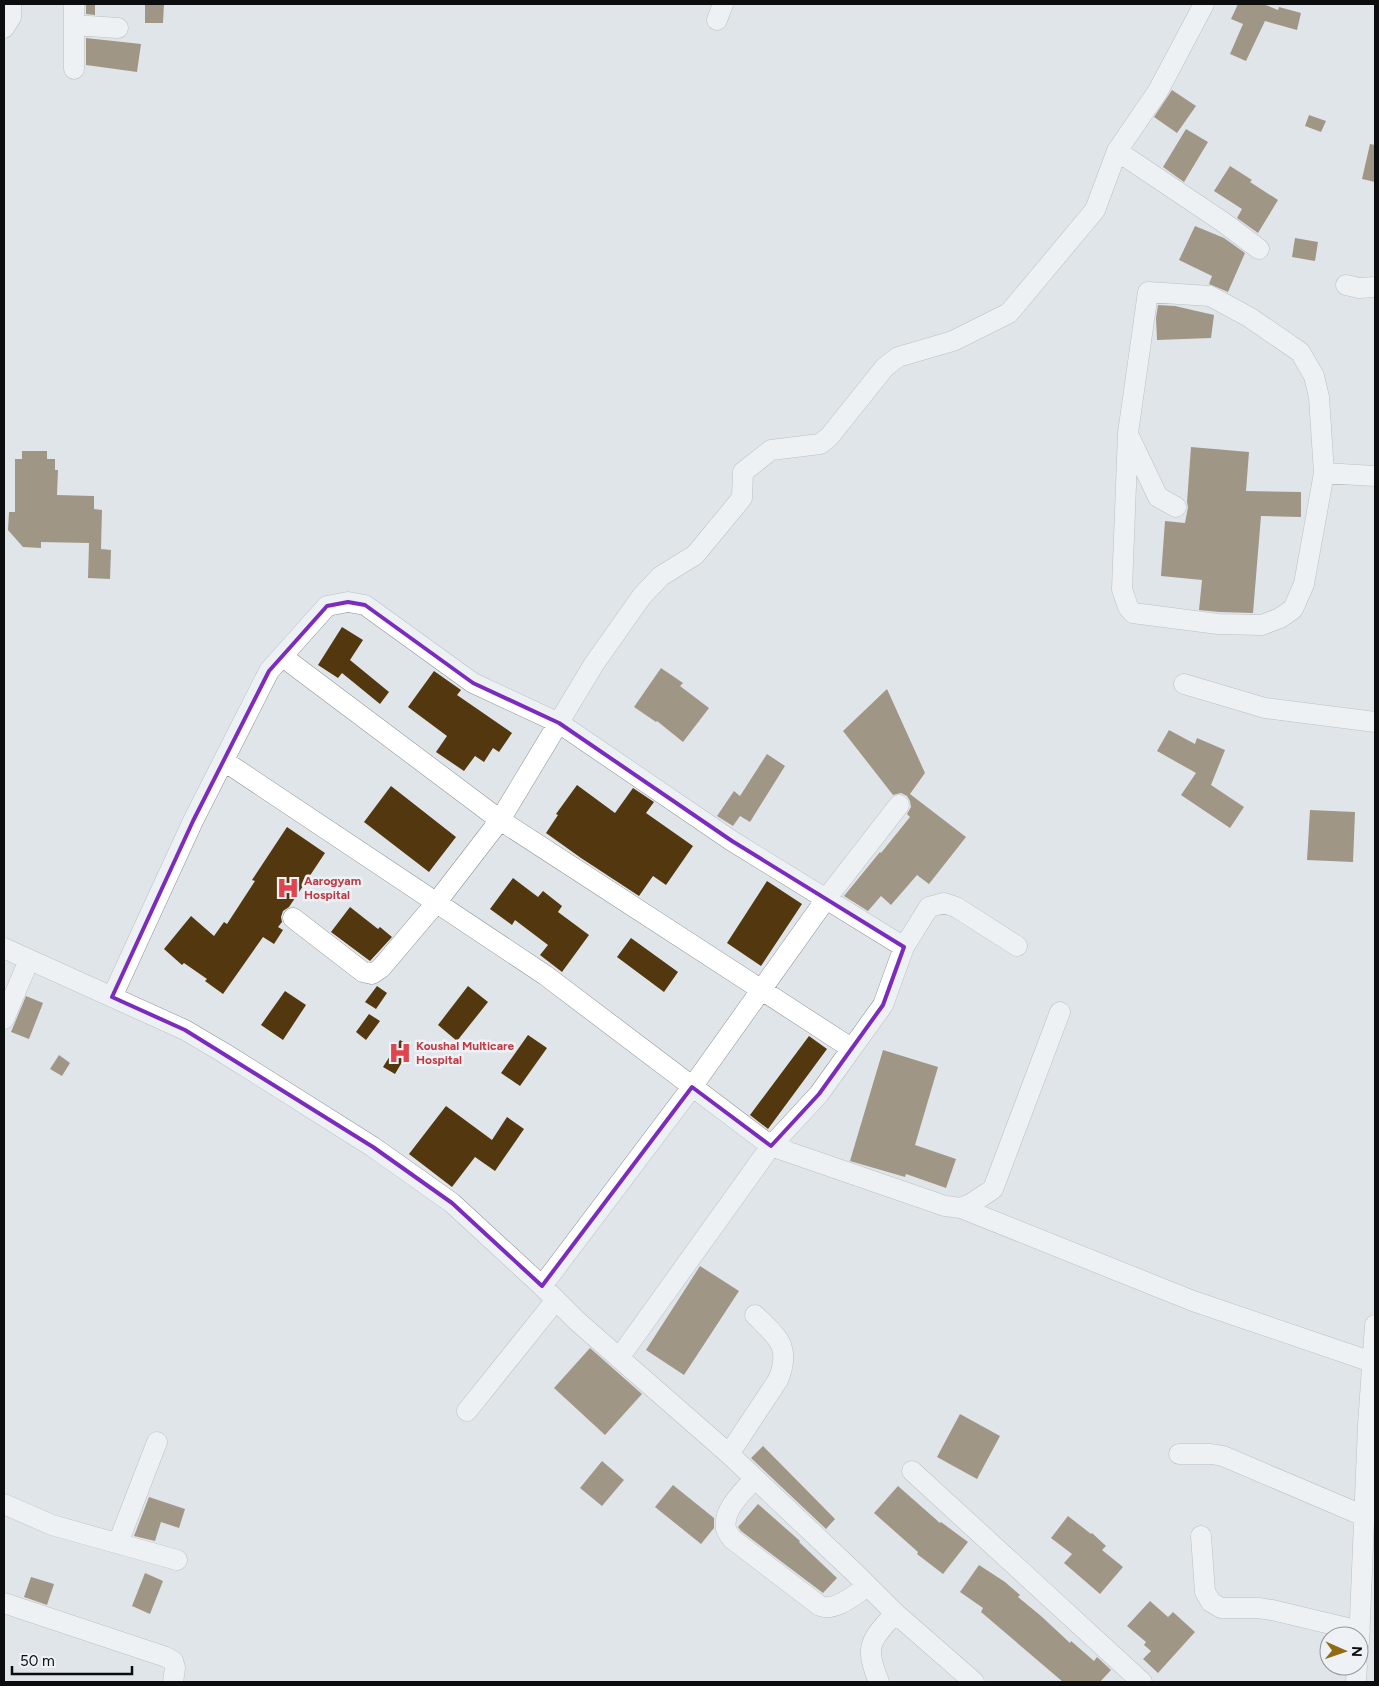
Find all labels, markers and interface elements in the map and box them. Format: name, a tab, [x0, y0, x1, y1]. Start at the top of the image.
place label: Aarogyam Hospital	[304, 874, 361, 902]
hospital icon: Aarogyam Hospital	[275, 875, 301, 901]
place label: Koushal Multicare Hospital	[416, 1039, 515, 1067]
hospital icon: Koushal Multicare Hospital	[387, 1040, 413, 1066]
north arrow	[1319, 1626, 1369, 1676]
scale bar	[12, 1644, 132, 1676]
text: N	[1348, 1646, 1365, 1657]
text: 50 m	[20, 1652, 55, 1670]

